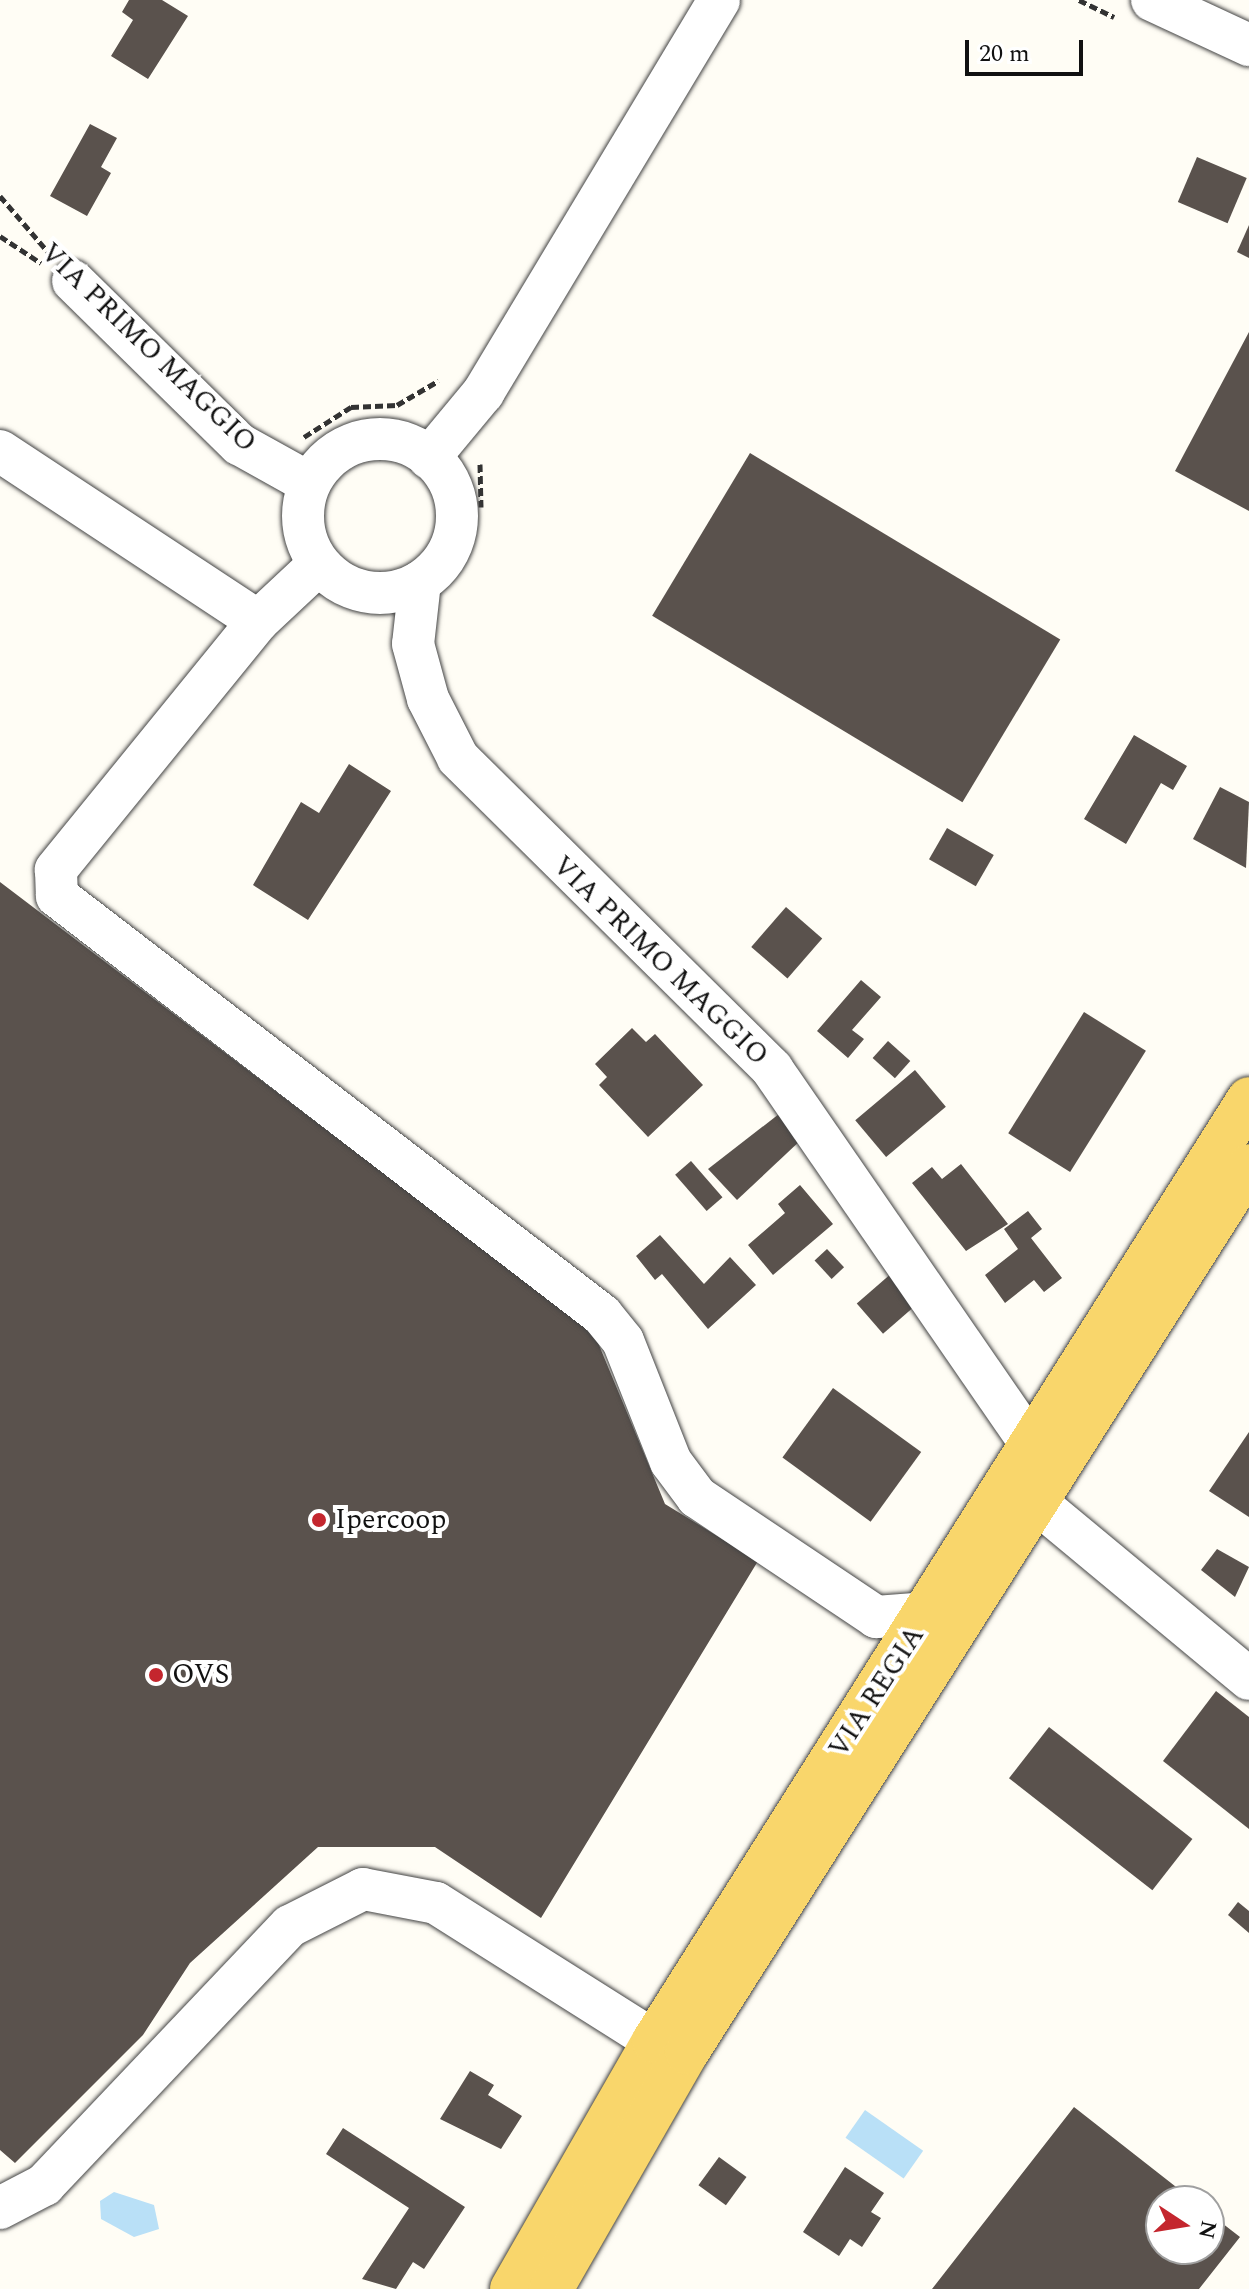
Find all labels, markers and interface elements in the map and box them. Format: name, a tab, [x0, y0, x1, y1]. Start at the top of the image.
scale bar	[969, 24, 1087, 74]
text: 20 m	[979, 36, 1030, 72]
street label: VIA PRIMO MAGGIO	[33, 236, 263, 460]
street label: VIA PRIMO MAGGIO	[545, 849, 775, 1073]
place label: Ipercoop	[335, 1503, 446, 1537]
marker: Ipercoop	[310, 1511, 328, 1529]
street label: VIA REGIA	[822, 1620, 932, 1764]
place label: OVS	[172, 1658, 229, 1692]
marker: OVS	[147, 1666, 165, 1684]
north arrow	[1145, 2185, 1225, 2265]
text: N	[1189, 2217, 1225, 2242]

